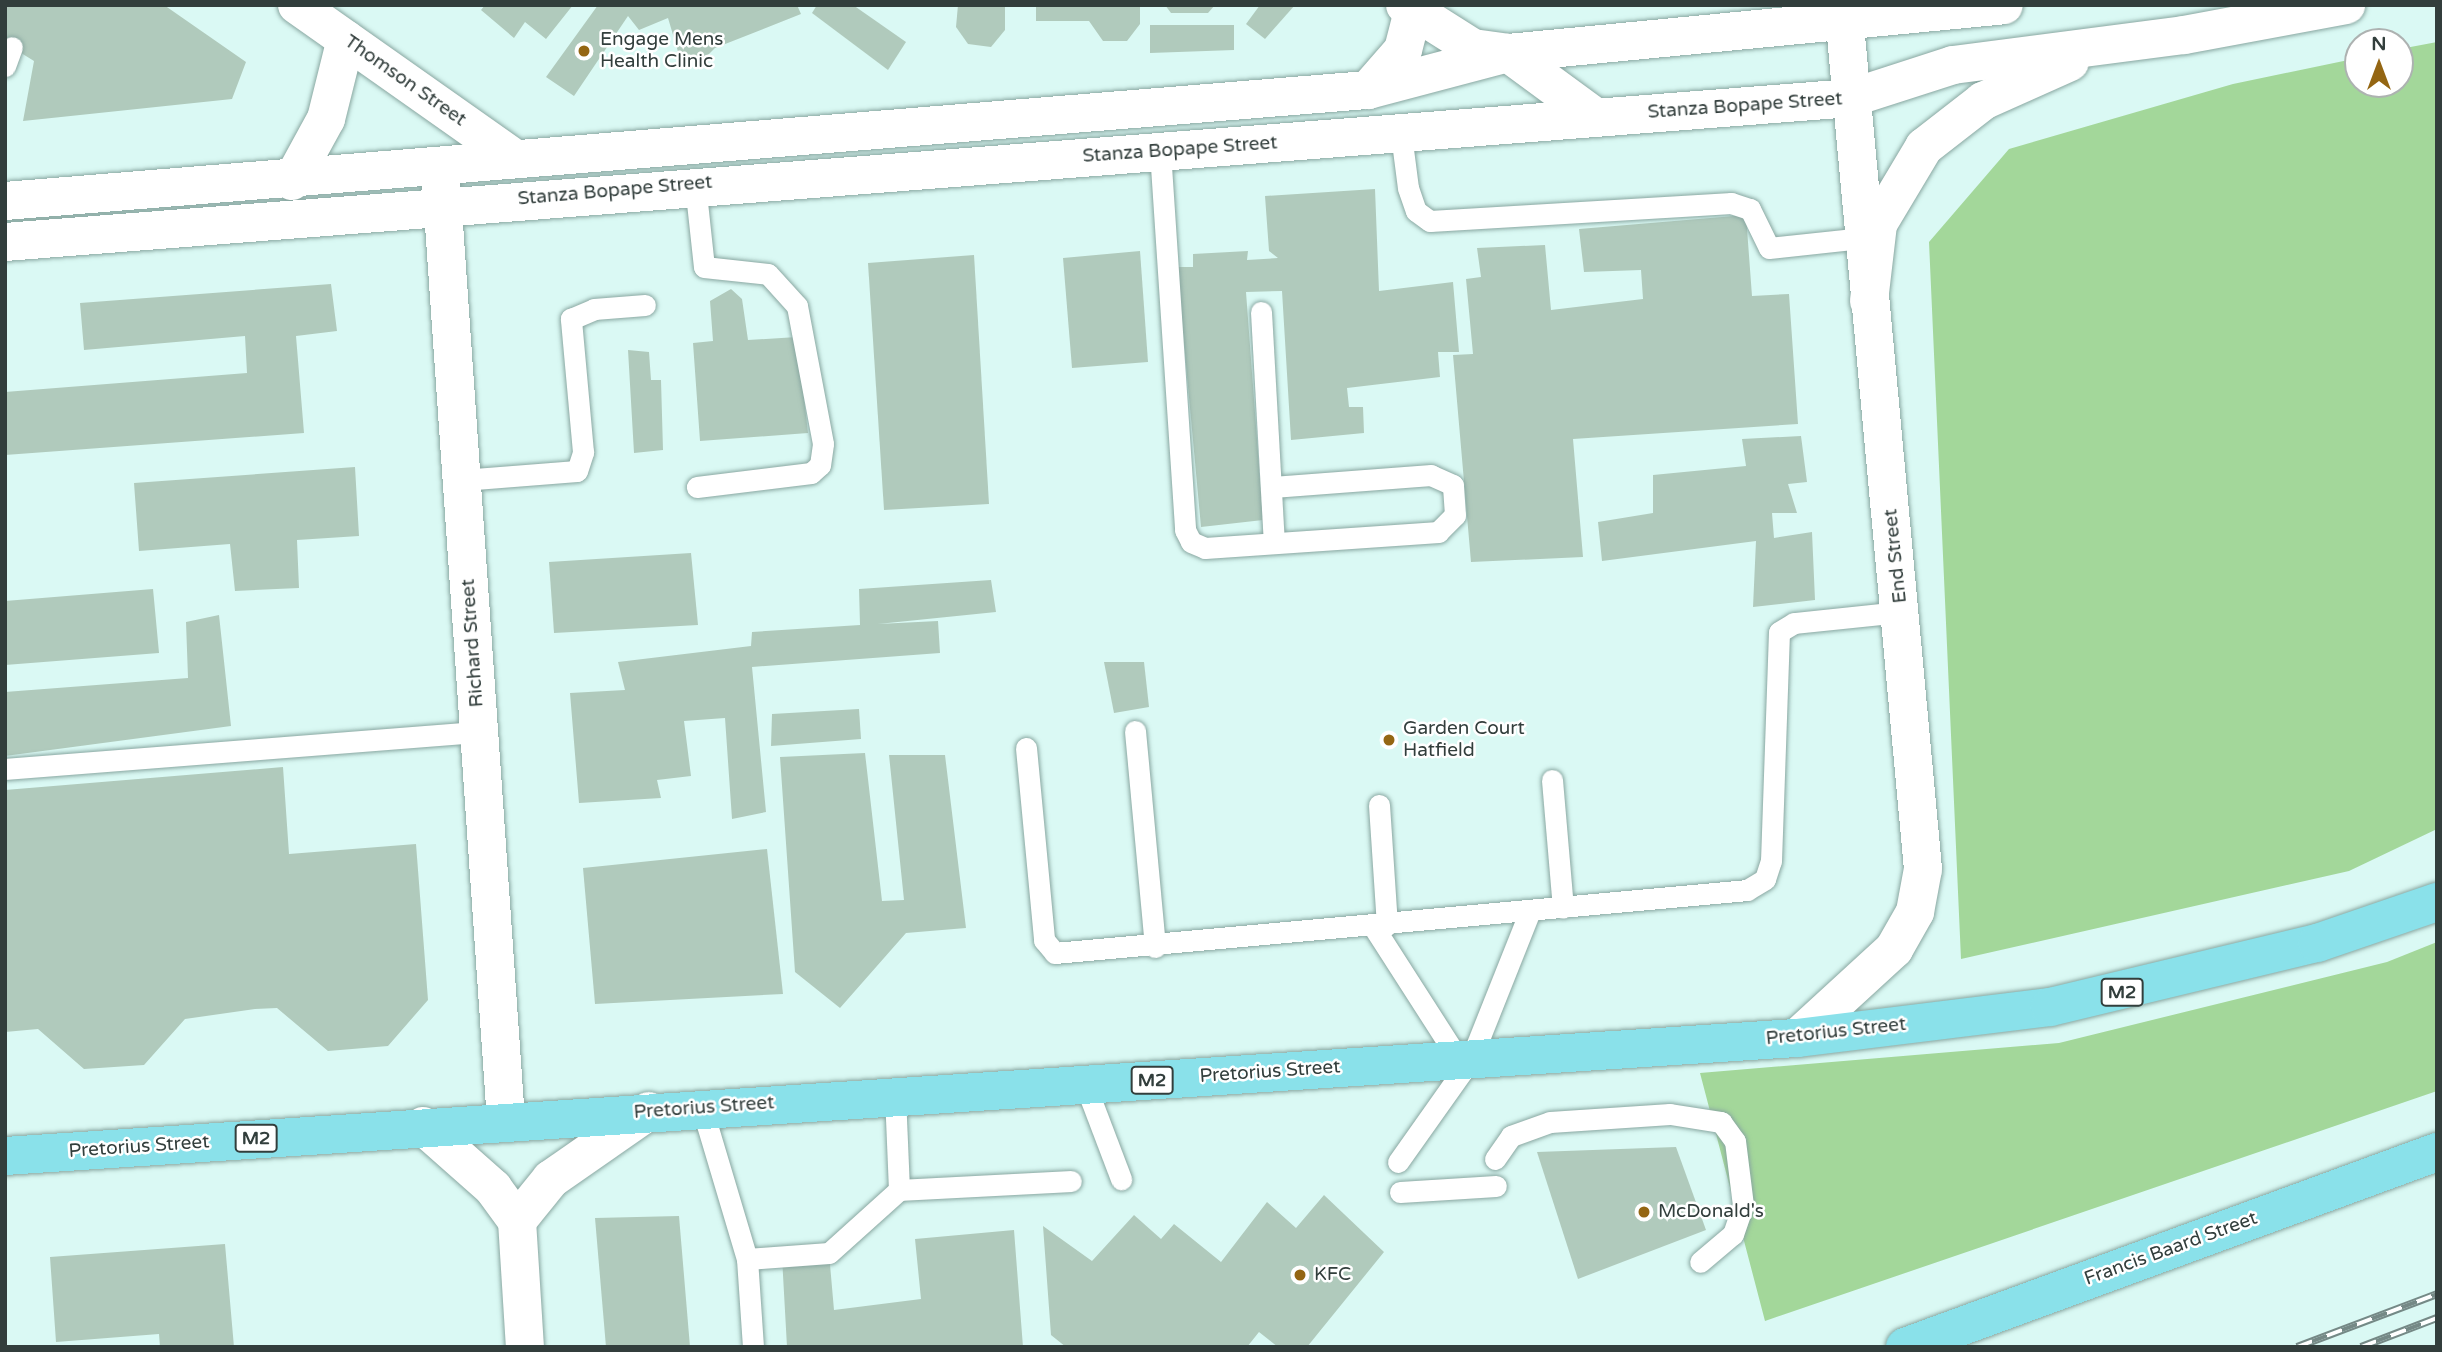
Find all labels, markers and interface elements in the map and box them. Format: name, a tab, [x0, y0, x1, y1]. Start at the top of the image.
north arrow	[2344, 28, 2414, 98]
place label: Engage Mens Health Clinic	[600, 29, 723, 73]
street label: Thomson Street	[340, 31, 470, 131]
text: N	[2371, 33, 2387, 55]
marker: Engage Mens Health Clinic	[574, 41, 594, 61]
street label: Stanza Bopape Street	[1647, 88, 1843, 124]
street label: Stanza Bopape Street	[1082, 132, 1278, 168]
street label: Stanza Bopape Street	[517, 171, 713, 211]
street label: End Street	[1880, 508, 1912, 604]
street label: Richard Street	[457, 578, 489, 708]
place label: Garden Court Hatfield	[1403, 718, 1525, 762]
marker: Garden Court Hatfield	[1381, 732, 1397, 748]
road number: M2	[2099, 978, 2145, 1007]
street label: Pretorius Street	[1765, 1013, 1907, 1051]
street label: Pretorius Street	[1199, 1056, 1341, 1088]
road number: M2	[1129, 1065, 1175, 1094]
street label: Pretorius Street	[633, 1092, 775, 1124]
road number: M2	[233, 1124, 279, 1153]
street label: Pretorius Street	[68, 1131, 210, 1163]
place label: McDonald's	[1658, 1201, 1764, 1223]
marker: McDonald's	[1636, 1204, 1652, 1220]
street label: Francis Baard Street	[2081, 1207, 2261, 1291]
place label: KFC	[1314, 1264, 1351, 1286]
marker: KFC	[1292, 1267, 1308, 1283]

